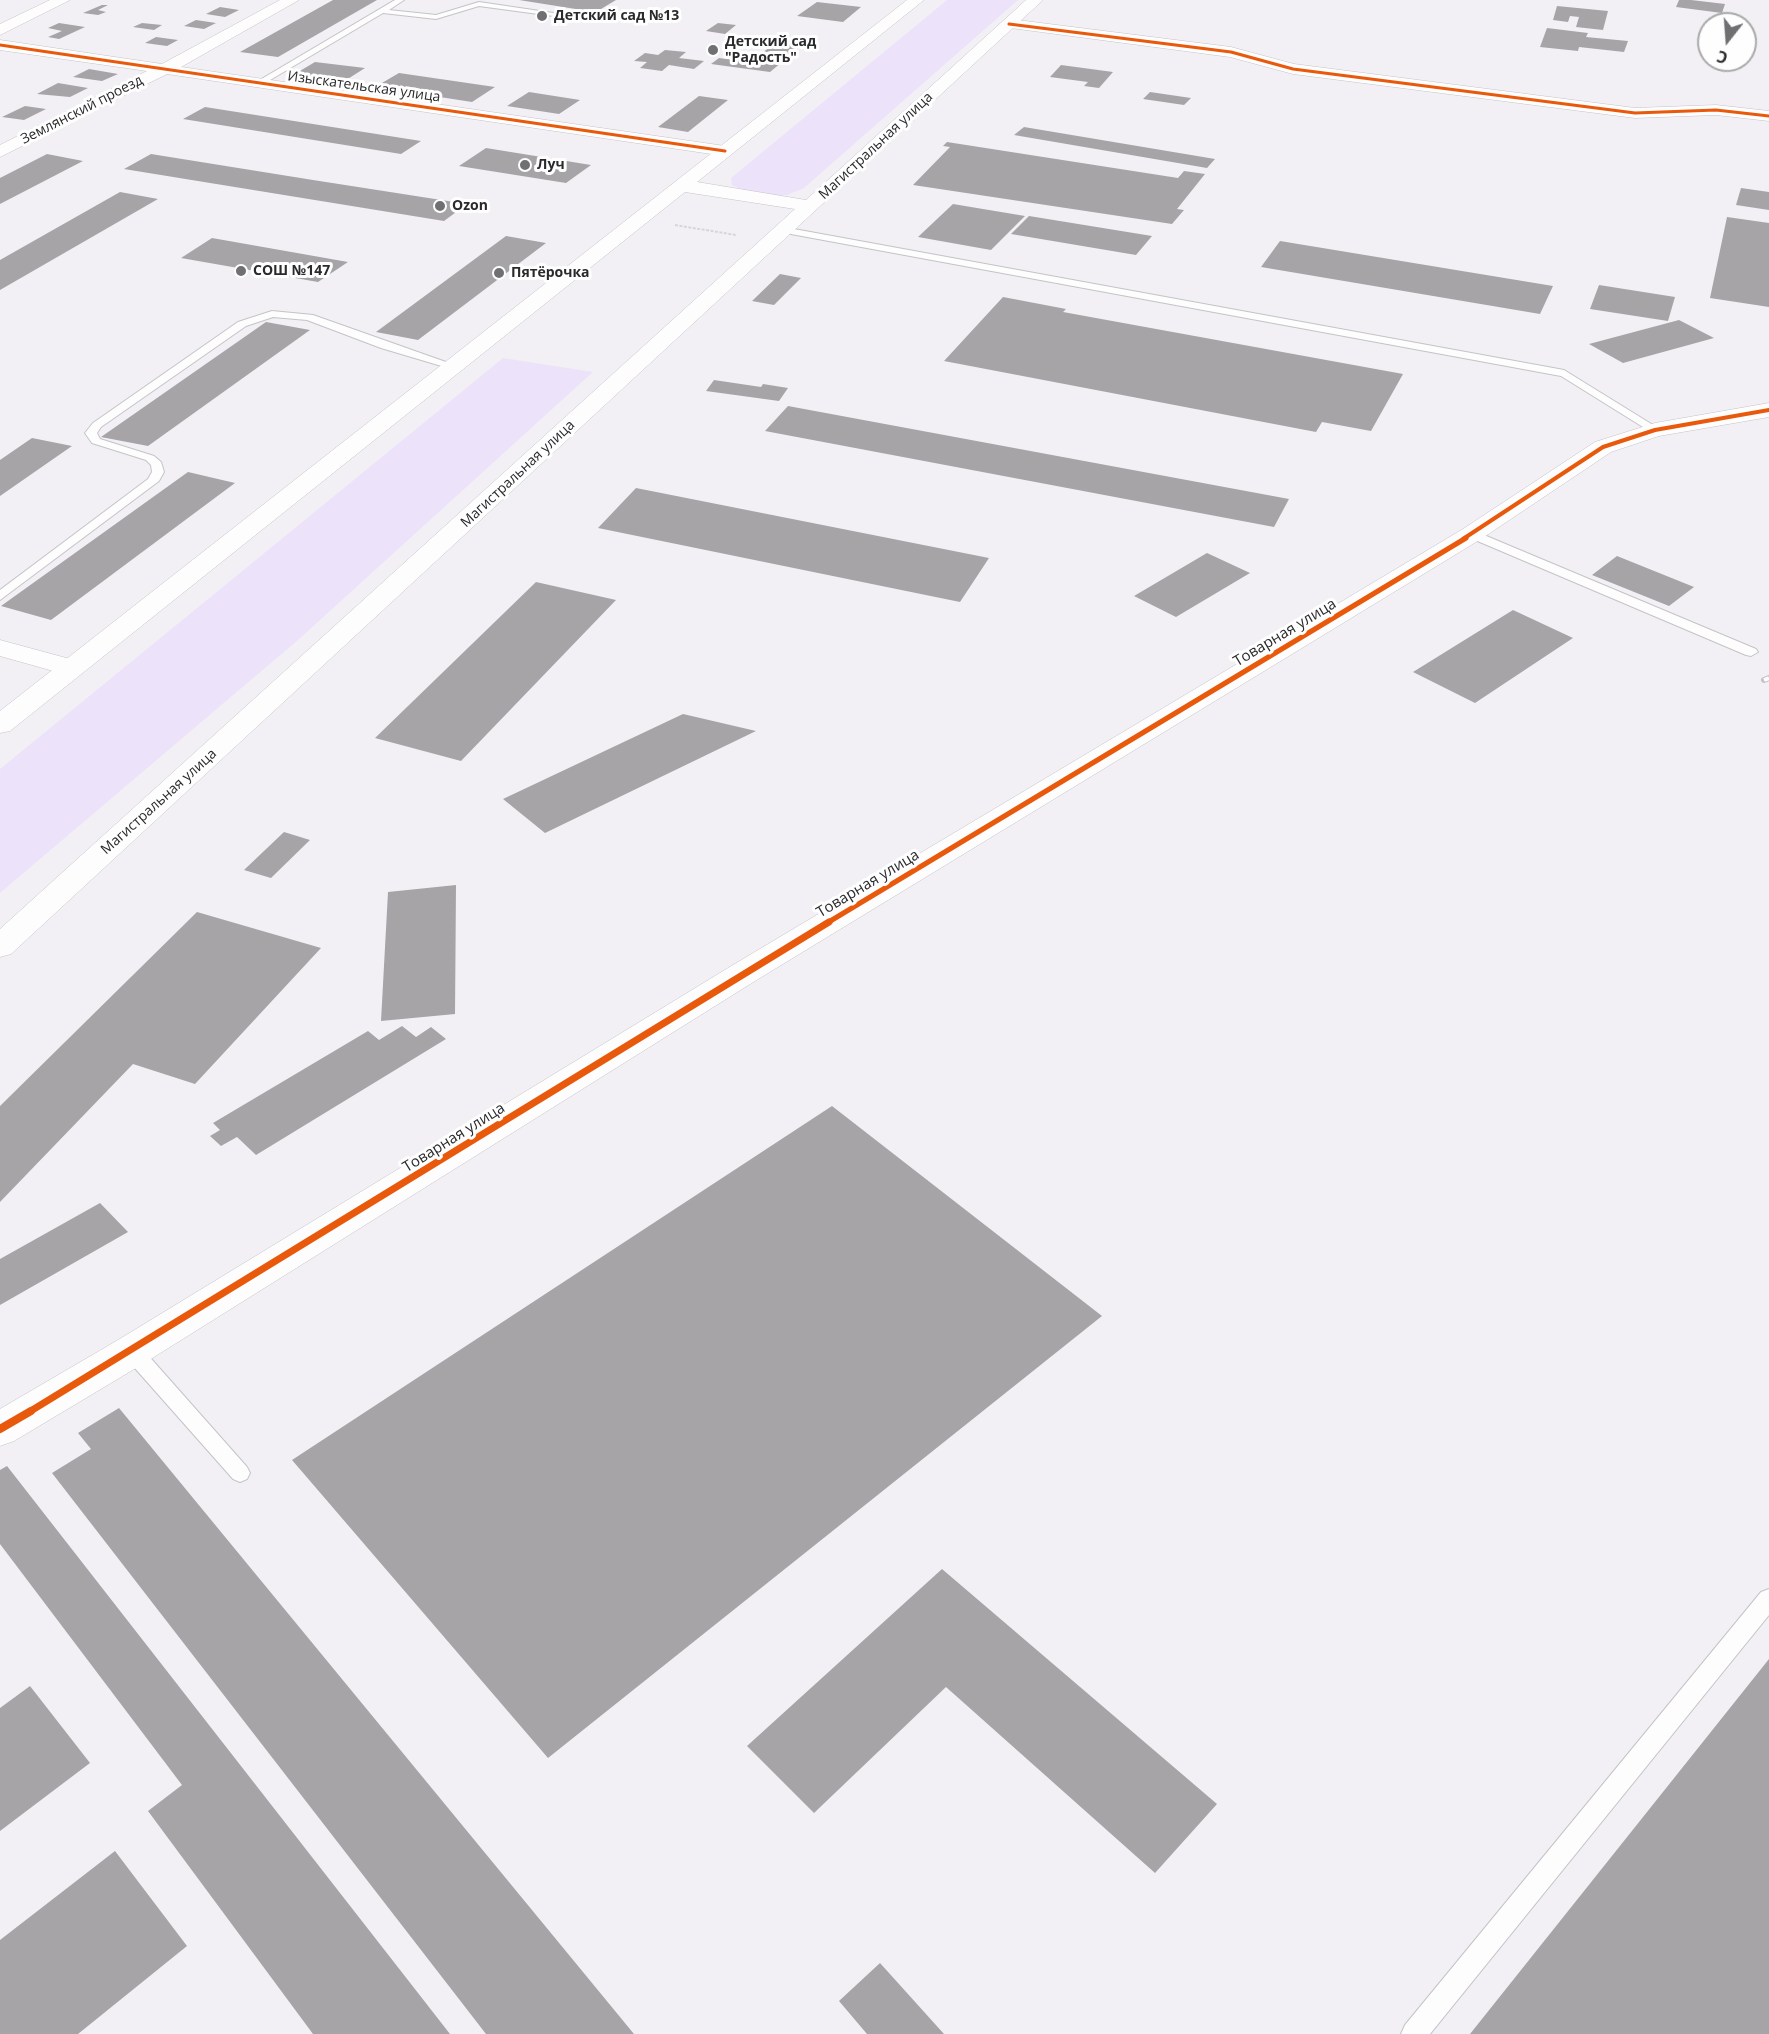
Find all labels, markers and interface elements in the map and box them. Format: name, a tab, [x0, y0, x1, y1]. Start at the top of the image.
place label: Детский сад №13	[554, 8, 679, 24]
marker: Детский сад №13	[535, 9, 549, 23]
north arrow	[1697, 12, 1757, 72]
place label: Детский сад "Радость"	[725, 34, 816, 66]
marker: Детский сад "Радость"	[706, 43, 720, 57]
text: С	[1714, 45, 1730, 69]
street label: Изыскательская улица	[286, 68, 442, 106]
street label: Землянский проезд	[18, 72, 146, 148]
street label: Магистральная улица	[816, 89, 936, 203]
place label: Луч	[537, 157, 565, 173]
marker: Луч	[518, 158, 532, 172]
place label: Ozon	[452, 198, 488, 214]
marker: Ozon	[433, 199, 447, 213]
place label: СОШ №147	[253, 263, 330, 279]
marker: СОШ №147	[234, 264, 248, 278]
place label: Пятёрочка	[511, 265, 590, 281]
marker: Пятёрочка	[492, 266, 506, 280]
street label: Магистральная улица	[458, 417, 578, 531]
street label: Товарная улица	[1230, 595, 1340, 671]
street label: Магистральная улица	[98, 746, 220, 858]
street label: Товарная улица	[813, 846, 923, 922]
street label: Товарная улица	[400, 1099, 508, 1177]

